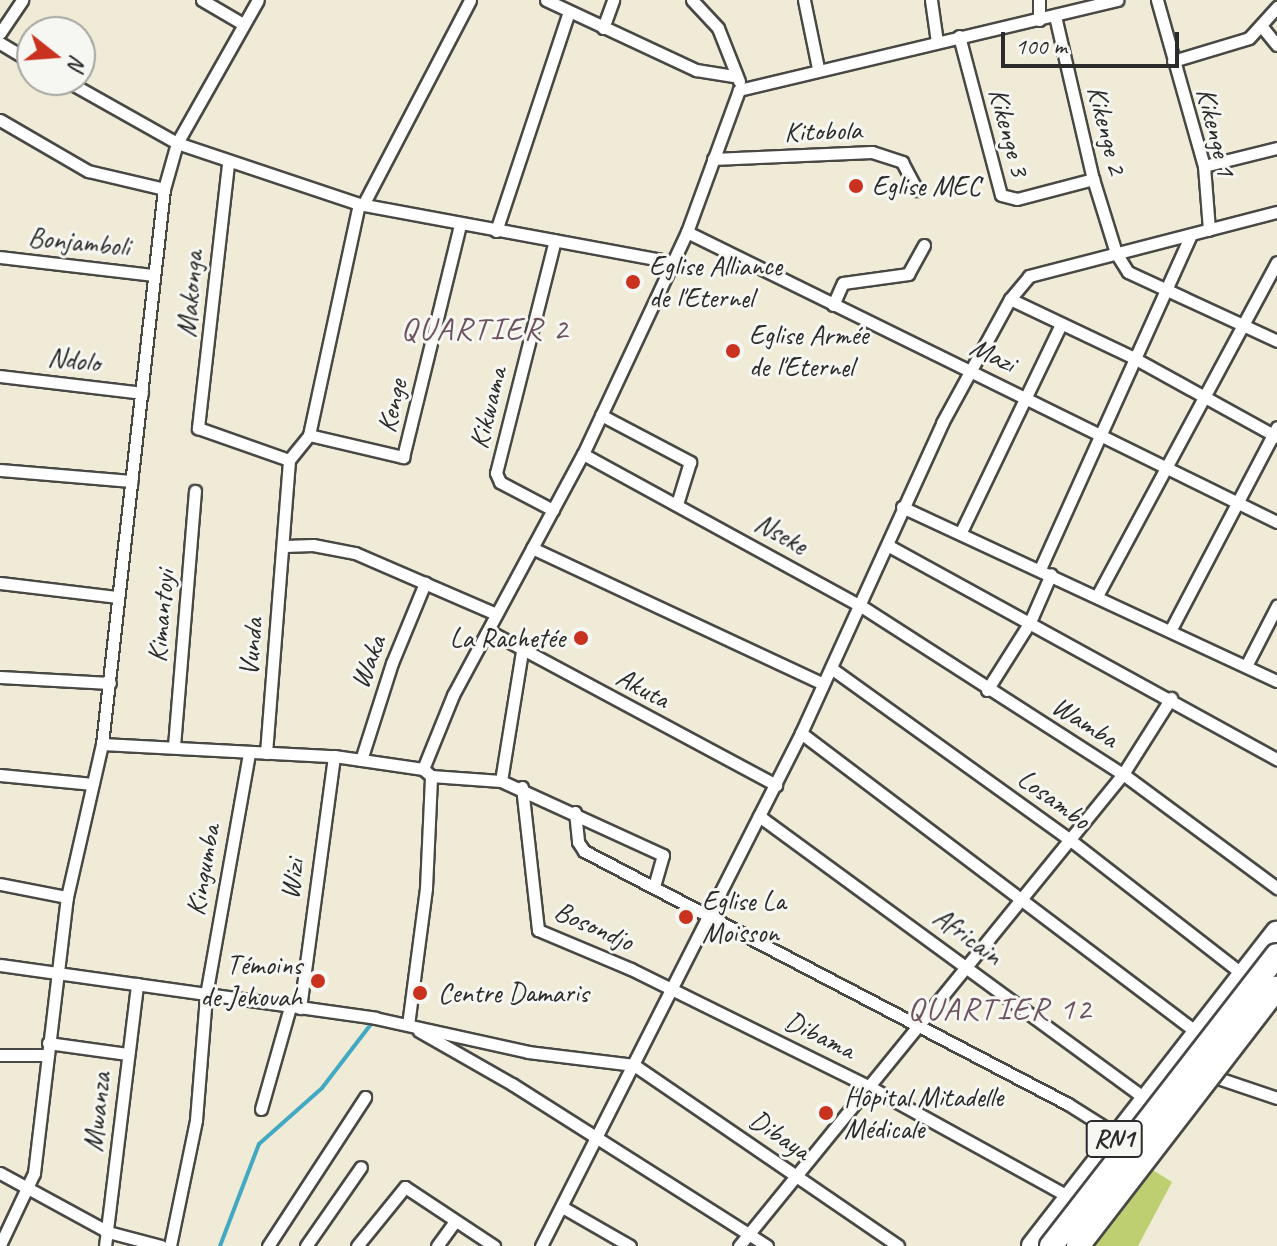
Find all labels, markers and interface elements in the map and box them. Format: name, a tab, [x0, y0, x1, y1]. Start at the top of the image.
north arrow	[16, 16, 96, 96]
scale bar	[1005, 16, 1183, 66]
text: 100 m	[1015, 31, 1067, 61]
text: N	[62, 52, 92, 73]
street label: Kikenge 2	[1080, 82, 1134, 178]
street label: Kikenge 3	[981, 84, 1037, 180]
street label: Kikenge 1	[1189, 84, 1243, 180]
street label: Kitobola	[784, 113, 862, 149]
place label: Eglise MEC	[872, 169, 981, 203]
marker: Eglise MEC	[847, 177, 865, 195]
street label: Bonjamboli	[27, 220, 131, 264]
street label: Makonga	[169, 249, 211, 339]
place label: Eglise Alliance de l'Eternel	[649, 249, 781, 315]
marker: Eglise Alliance de l'Eternel	[624, 273, 642, 291]
district label: QUARTIER 2	[402, 310, 568, 348]
place label: Eglise Armée de l'Eternel	[749, 318, 868, 384]
street label: Mazi	[965, 330, 1021, 380]
street label: Ndolo	[46, 340, 102, 380]
marker: Eglise Armée de l'Eternel	[724, 342, 742, 360]
street label: Kikwama	[462, 364, 514, 452]
street label: Kenge	[370, 376, 414, 436]
street label: Nseke	[749, 506, 813, 562]
street label: Kimantoyi	[140, 568, 182, 664]
street label: Vunda	[232, 617, 270, 677]
place label: La Rachetée	[448, 621, 565, 655]
marker: La Rachetée	[572, 629, 590, 647]
street label: Waka	[343, 631, 393, 693]
street label: Akuta	[611, 660, 675, 716]
street label: Wamba	[1046, 689, 1124, 755]
street label: Losambo	[1011, 761, 1097, 837]
street label: Kingumba	[178, 822, 228, 918]
street label: Wizi	[273, 857, 311, 901]
place label: Eglise La Moisson	[702, 884, 786, 950]
street label: Bosondjo	[549, 894, 639, 958]
street label: Africain	[927, 900, 1009, 972]
marker: Eglise La Moisson	[677, 908, 695, 926]
place label: Témoins de Jehovah	[201, 948, 302, 1014]
marker: Témoins de Jehovah	[309, 972, 327, 990]
place label: Centre Damaris	[438, 976, 588, 1010]
marker: Centre Damaris	[409, 982, 431, 1004]
district label: QUARTIER 12	[909, 990, 1091, 1028]
street label: Dibama	[779, 1004, 861, 1066]
street label: Mwanza	[76, 1071, 118, 1153]
place label: Hôpital Mitadelle Médicale	[844, 1080, 1002, 1146]
marker: Hôpital Mitadelle Médicale	[815, 1102, 837, 1124]
street label: Dibaya	[743, 1103, 817, 1167]
road number: RN1	[1084, 1117, 1144, 1161]

